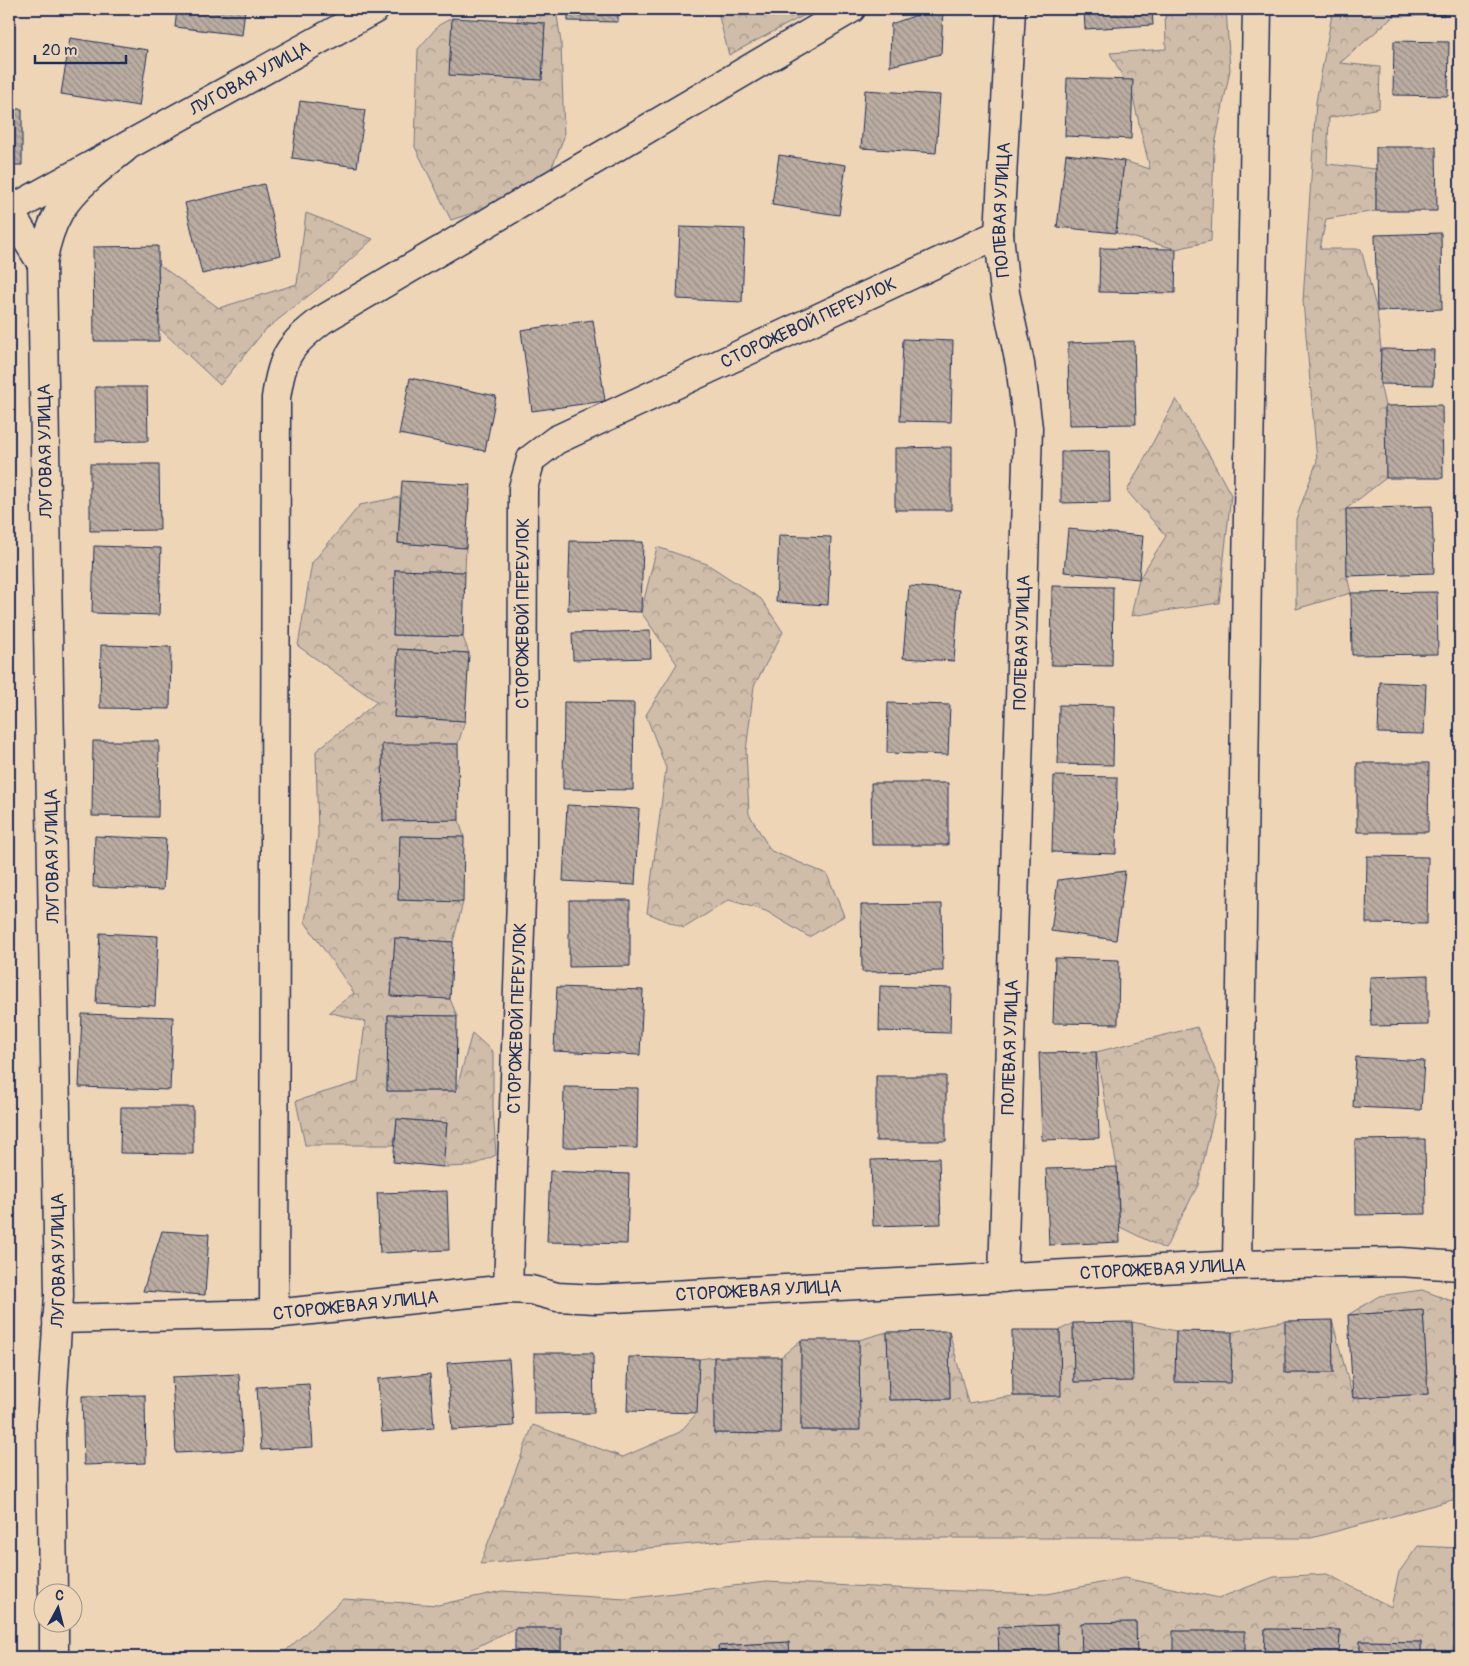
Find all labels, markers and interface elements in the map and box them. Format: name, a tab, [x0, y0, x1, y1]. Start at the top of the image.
scale bar	[35, 32, 126, 64]
street label: ЛУГОВАЯ УЛИЦА	[185, 36, 315, 122]
text: 20 m	[42, 41, 77, 60]
street label: ПОЛЕВАЯ УЛИЦА	[988, 141, 1016, 278]
street label: СТОРОЖЕВОЙ ПЕРЕУЛОК	[717, 272, 900, 374]
street label: ЛУГОВАЯ УЛИЦА	[33, 383, 58, 520]
street label: СТОРОЖЕВОЙ ПЕРЕУЛОК	[511, 517, 535, 709]
street label: ПОЛЕВАЯ УЛИЦА	[1009, 574, 1036, 710]
street label: ЛУГОВАЯ УЛИЦА	[40, 788, 65, 925]
street label: СТОРОЖЕВОЙ ПЕРЕУЛОК	[503, 922, 532, 1114]
street label: ПОЛЕВАЯ УЛИЦА	[997, 979, 1024, 1115]
street label: ЛУГОВАЯ УЛИЦА	[46, 1192, 71, 1329]
street label: СТОРОЖЕВАЯ УЛИЦА	[1079, 1254, 1246, 1285]
street label: СТОРОЖЕВАЯ УЛИЦА	[675, 1275, 842, 1307]
street label: СТОРОЖЕВАЯ УЛИЦА	[272, 1285, 440, 1326]
north arrow	[32, 1584, 82, 1634]
text: С	[54, 1587, 65, 1605]

